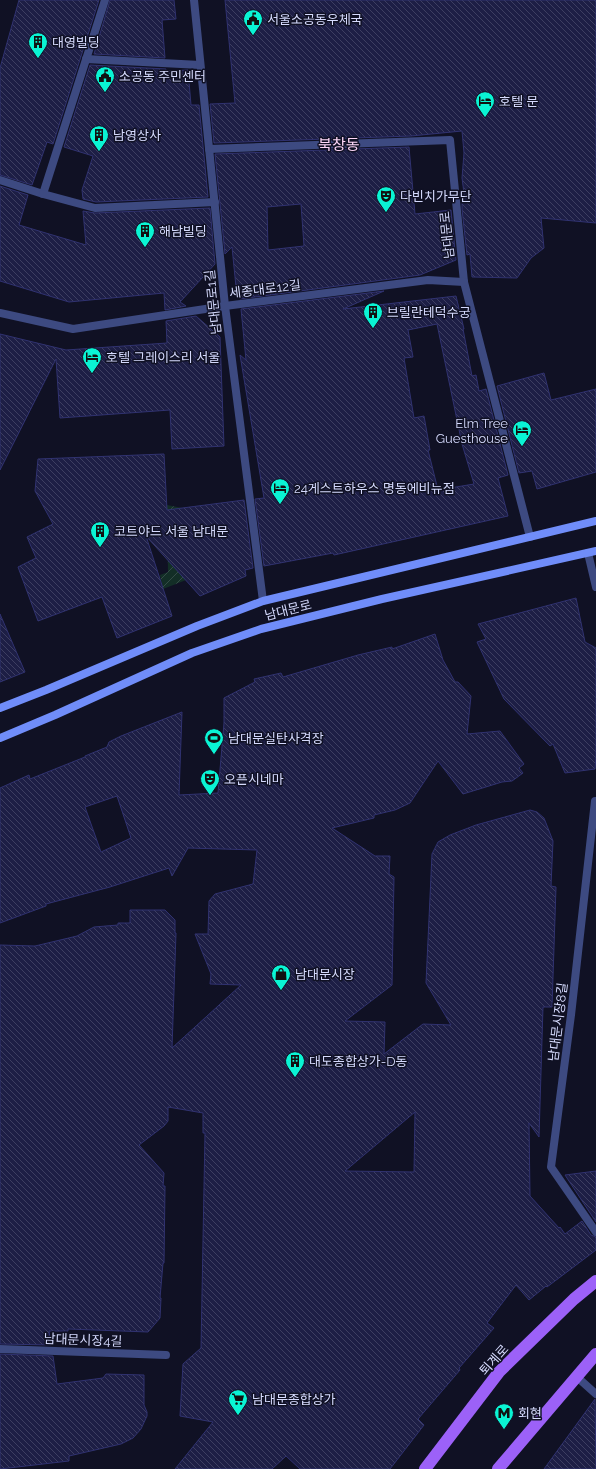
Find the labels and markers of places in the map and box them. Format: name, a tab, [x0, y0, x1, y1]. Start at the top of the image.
public building icon: 서울소공동우체국	[242, 8, 264, 36]
place label: 서울소공동우체국	[267, 12, 363, 27]
building icon: 대영빌딩	[27, 31, 49, 59]
place label: 대영빌딩	[52, 35, 100, 50]
public building icon: 소공동 주민센터	[94, 65, 116, 93]
place label: 소공동 주민센터	[119, 69, 206, 84]
hotel icon: 호텔 문	[474, 90, 496, 118]
place label: 호텔 문	[499, 94, 538, 109]
building icon: 남영상사	[88, 124, 110, 152]
place label: 남영상사	[113, 128, 161, 143]
theatre icon: 다빈치가무단	[375, 185, 397, 213]
place label: 다빈치가무단	[400, 189, 472, 204]
building icon: 해남빌딩	[134, 220, 156, 248]
place label: 해남빌딩	[159, 224, 207, 239]
building icon: 브릴란테덕수궁	[362, 301, 384, 329]
place label: 브릴란테덕수궁	[387, 305, 471, 320]
hotel icon: 호텔 그레이스리 서울	[81, 346, 103, 374]
place label: 호텔 그레이스리 서울	[106, 350, 220, 365]
place label: Elm Tree Guesthouse	[436, 416, 508, 446]
hotel icon: Elm Tree Guesthouse	[511, 419, 533, 447]
hotel icon: 24게스트하우스 명동에비뉴점	[269, 477, 291, 505]
place label: 24게스트하우스 명동에비뉴점	[294, 481, 455, 496]
building icon: 코트야드 서울 남대문	[89, 520, 111, 548]
place label: 코트야드 서울 남대문	[114, 524, 228, 539]
sports icon: 남대문실탄사격장	[203, 727, 225, 755]
place label: 남대문실탄사격장	[228, 731, 324, 746]
theatre icon: 오픈시네마	[199, 768, 221, 796]
place label: 오픈시네마	[224, 772, 284, 787]
shop icon: 남대문시장	[270, 963, 292, 991]
place label: 남대문시장	[295, 967, 355, 982]
building icon: 대도종합상가-D동	[284, 1050, 306, 1078]
place label: 대도종합상가-D동	[309, 1054, 408, 1069]
supermarket icon: 남대문종합상가	[227, 1388, 249, 1416]
place label: 남대문종합상가	[252, 1392, 336, 1407]
metro station icon: 회현	[493, 1402, 515, 1430]
place label: 회현	[518, 1406, 542, 1421]

